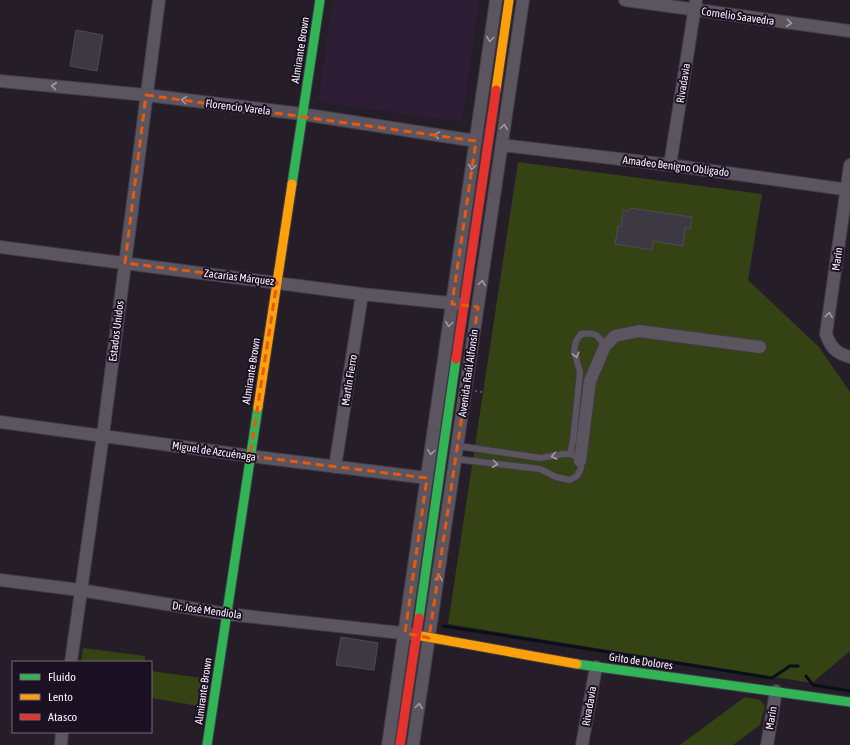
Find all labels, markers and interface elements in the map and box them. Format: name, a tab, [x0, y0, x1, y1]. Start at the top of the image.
street label: Cornelio Saavedra	[701, 5, 775, 27]
street label: Almirante Brown	[289, 16, 311, 84]
one-way arrow	[786, 18, 792, 27]
one-way arrow	[486, 36, 495, 42]
street label: Rivadavia	[674, 62, 692, 104]
one-way arrow	[51, 82, 57, 91]
one-way arrow	[181, 96, 187, 105]
street label: Florencio Varela	[205, 97, 271, 117]
one-way arrow	[499, 124, 508, 130]
one-way arrow	[434, 131, 440, 140]
street label: Amadeo Benigno Obligado	[622, 154, 730, 178]
one-way arrow	[468, 164, 477, 170]
street label: Marín	[829, 246, 845, 272]
street label: Zacarias Márquez	[203, 267, 275, 287]
one-way arrow	[477, 280, 485, 286]
street label: Estados Unidos	[106, 300, 126, 362]
one-way arrow	[824, 312, 833, 318]
one-way arrow	[445, 321, 454, 327]
street label: Avenida Raúl Alfonsín	[456, 328, 480, 418]
street label: Almirante Brown	[240, 337, 262, 405]
one-way arrow	[572, 352, 580, 359]
street label: Martín Fierro	[339, 353, 359, 407]
street label: Miguel de Azcuénaga	[171, 439, 257, 463]
one-way arrow	[427, 449, 436, 455]
one-way arrow	[551, 451, 557, 460]
one-way arrow	[492, 459, 498, 468]
one-way arrow	[434, 575, 443, 581]
street label: Dr. José Mendiola	[171, 599, 243, 621]
street label: Grito de Dolores	[608, 651, 674, 671]
street label: Almirante Brown	[192, 657, 214, 725]
legend	[12, 661, 152, 733]
text: Fluido	[48, 670, 76, 684]
street label: Rivadavia	[580, 685, 598, 727]
text: Lento	[48, 690, 73, 704]
one-way arrow	[414, 703, 423, 709]
street label: Marín	[763, 705, 779, 731]
text: Atasco	[48, 710, 78, 724]

